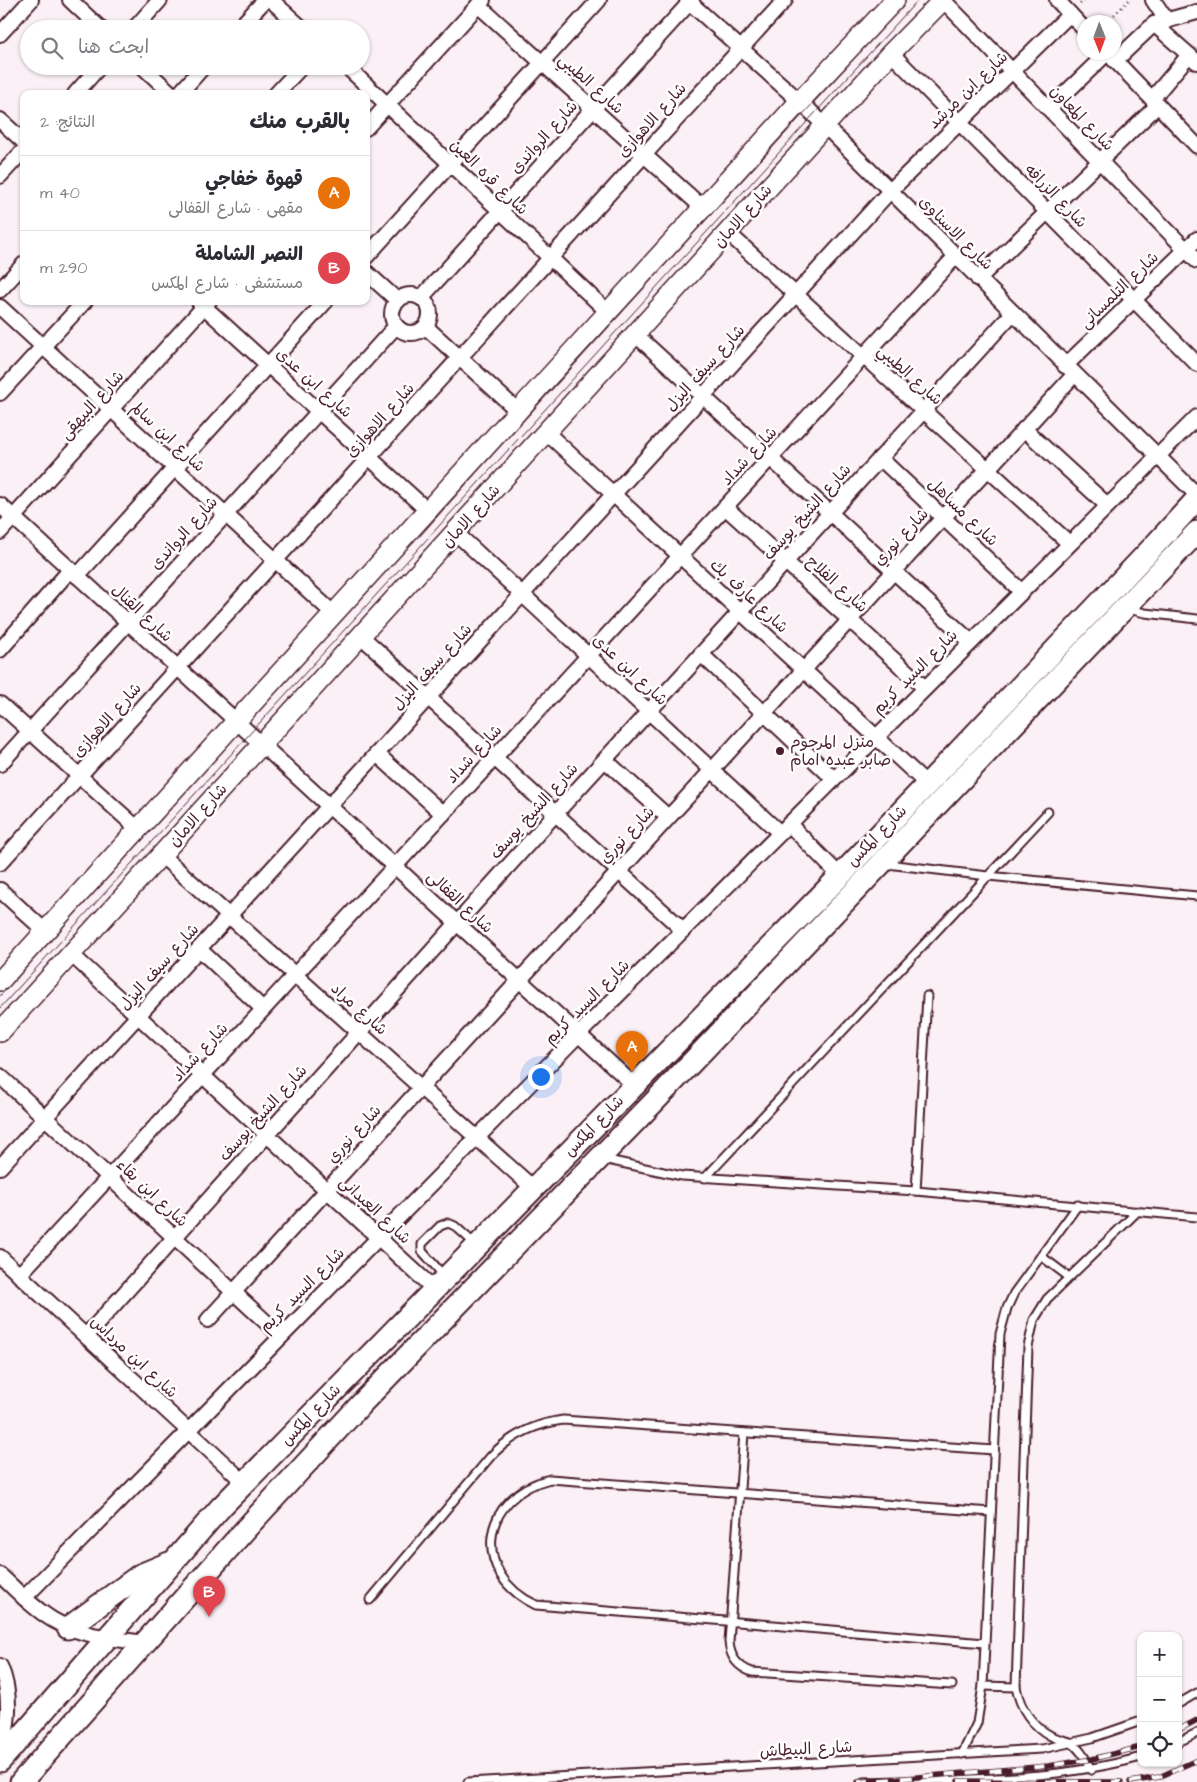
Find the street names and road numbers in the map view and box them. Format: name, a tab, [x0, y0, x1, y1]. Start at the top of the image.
street label: شارع ابن مرشد	[923, 46, 1013, 134]
street label: شارع الطيبي	[551, 49, 628, 122]
street label: شارع الاهوازى	[612, 78, 692, 162]
street label: شارع المعاون	[1045, 80, 1119, 156]
street label: شارع الرواندى	[505, 96, 583, 178]
street label: شارع قره العين	[445, 134, 533, 220]
street label: شارع الزرافه	[1020, 159, 1092, 233]
street label: شارع الامان	[709, 180, 777, 252]
street label: شارع الاسناوى	[914, 191, 998, 275]
street label: شارع التلمسانى	[1075, 247, 1163, 333]
street label: شارع سيف اليزل	[660, 320, 750, 416]
street label: شارع الطيبي	[870, 340, 947, 413]
street label: شارع ابن عدى	[271, 343, 357, 423]
street label: شارع البيهقى	[55, 366, 129, 444]
street label: شارع الاهوازى	[340, 378, 420, 462]
street label: شارع ابن سالم	[125, 397, 210, 478]
street label: شارع شداد	[716, 422, 782, 490]
street label: شارع الشيخ يوسف	[758, 459, 856, 565]
street label: شارع مساهل	[923, 473, 1003, 551]
street label: شارع الامان	[437, 480, 505, 552]
street label: شارع الرواندى	[145, 492, 223, 574]
street label: شارع نوري	[869, 503, 933, 571]
street label: شارع الفلاح	[801, 550, 873, 618]
street label: شارع عارف بك	[705, 554, 793, 638]
street label: شارع القنال	[107, 579, 177, 647]
street label: شارع سيف اليزل	[387, 619, 477, 715]
street label: شارع السيد كريم	[867, 624, 963, 720]
street label: شارع ابن عدى	[588, 629, 672, 711]
street label: شارع الاهوازى	[67, 678, 147, 762]
street label: شارع شداد	[441, 720, 507, 788]
street label: شارع الشيخ يوسف	[485, 758, 583, 864]
street label: شارع الامان	[164, 779, 232, 851]
street label: شارع المكس	[842, 800, 912, 872]
street label: شارع نوري	[595, 801, 659, 869]
street label: شارع القفالى	[422, 866, 498, 938]
street label: شارع سيف اليزل	[114, 919, 204, 1015]
street label: شارع السيد كريم	[539, 954, 635, 1050]
street label: شارع مراد	[326, 978, 392, 1040]
street label: شارع شداد	[167, 1018, 233, 1086]
street label: شارع الشيخ يوسف	[214, 1060, 312, 1166]
street label: شارع المكس	[559, 1090, 629, 1162]
street label: شارع نوري	[322, 1100, 386, 1168]
street label: شارع ابن بقاء	[111, 1154, 193, 1232]
street label: شارع العبدانى	[334, 1171, 416, 1249]
street label: شارع السيد كريم	[254, 1242, 350, 1338]
street label: شارع ابن مرداس	[86, 1311, 182, 1403]
street label: شارع المكس	[276, 1379, 346, 1451]
street label: شارع البيطاش	[759, 1736, 853, 1762]

